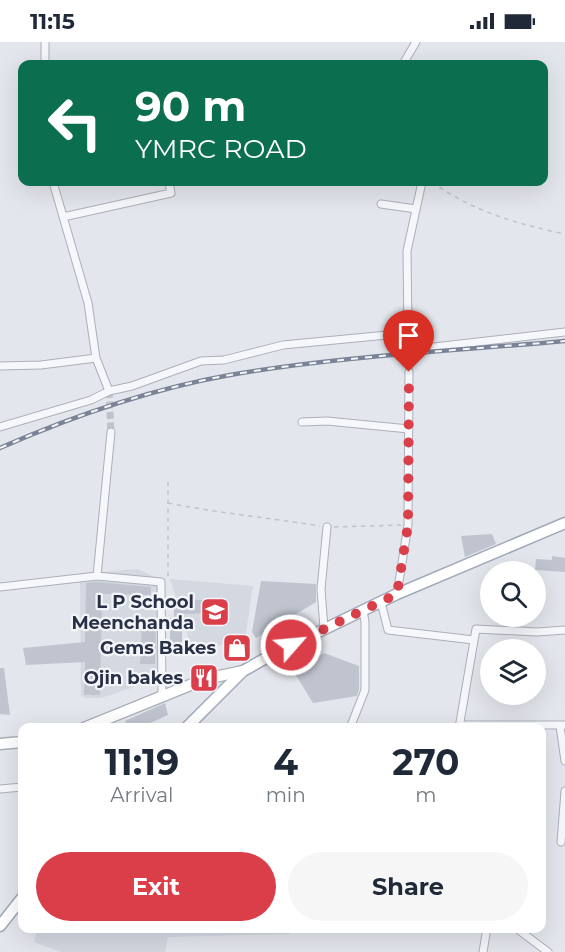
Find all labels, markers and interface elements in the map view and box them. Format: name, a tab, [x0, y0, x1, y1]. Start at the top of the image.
text: 11:15	[30, 8, 75, 35]
text: 90 m	[135, 80, 246, 132]
icon: left	[36, 84, 114, 162]
text: YMRC ROAD	[135, 132, 307, 165]
pin	[383, 310, 434, 372]
icon: arrive	[392, 319, 425, 352]
map controls	[480, 561, 546, 705]
button: search	[480, 561, 546, 627]
place label: L P School Meenchanda	[71, 591, 194, 634]
school or university icon: L P School Meenchanda	[199, 596, 231, 628]
position arrow	[259, 613, 323, 677]
shop icon: Gems Bakes	[221, 632, 253, 664]
place label: Gems Bakes	[100, 637, 216, 659]
button: layers	[480, 639, 546, 705]
restaurant icon: Ojin bakes	[188, 662, 220, 694]
place label: Ojin bakes	[84, 667, 183, 689]
text: 11:19	[104, 740, 179, 784]
text: 4	[273, 740, 298, 784]
text: 270	[392, 740, 460, 784]
text: Arrival	[110, 783, 173, 807]
text: min	[266, 783, 306, 807]
text: m	[415, 783, 437, 807]
button: Exit	[36, 852, 276, 921]
button: Share	[288, 852, 528, 921]

